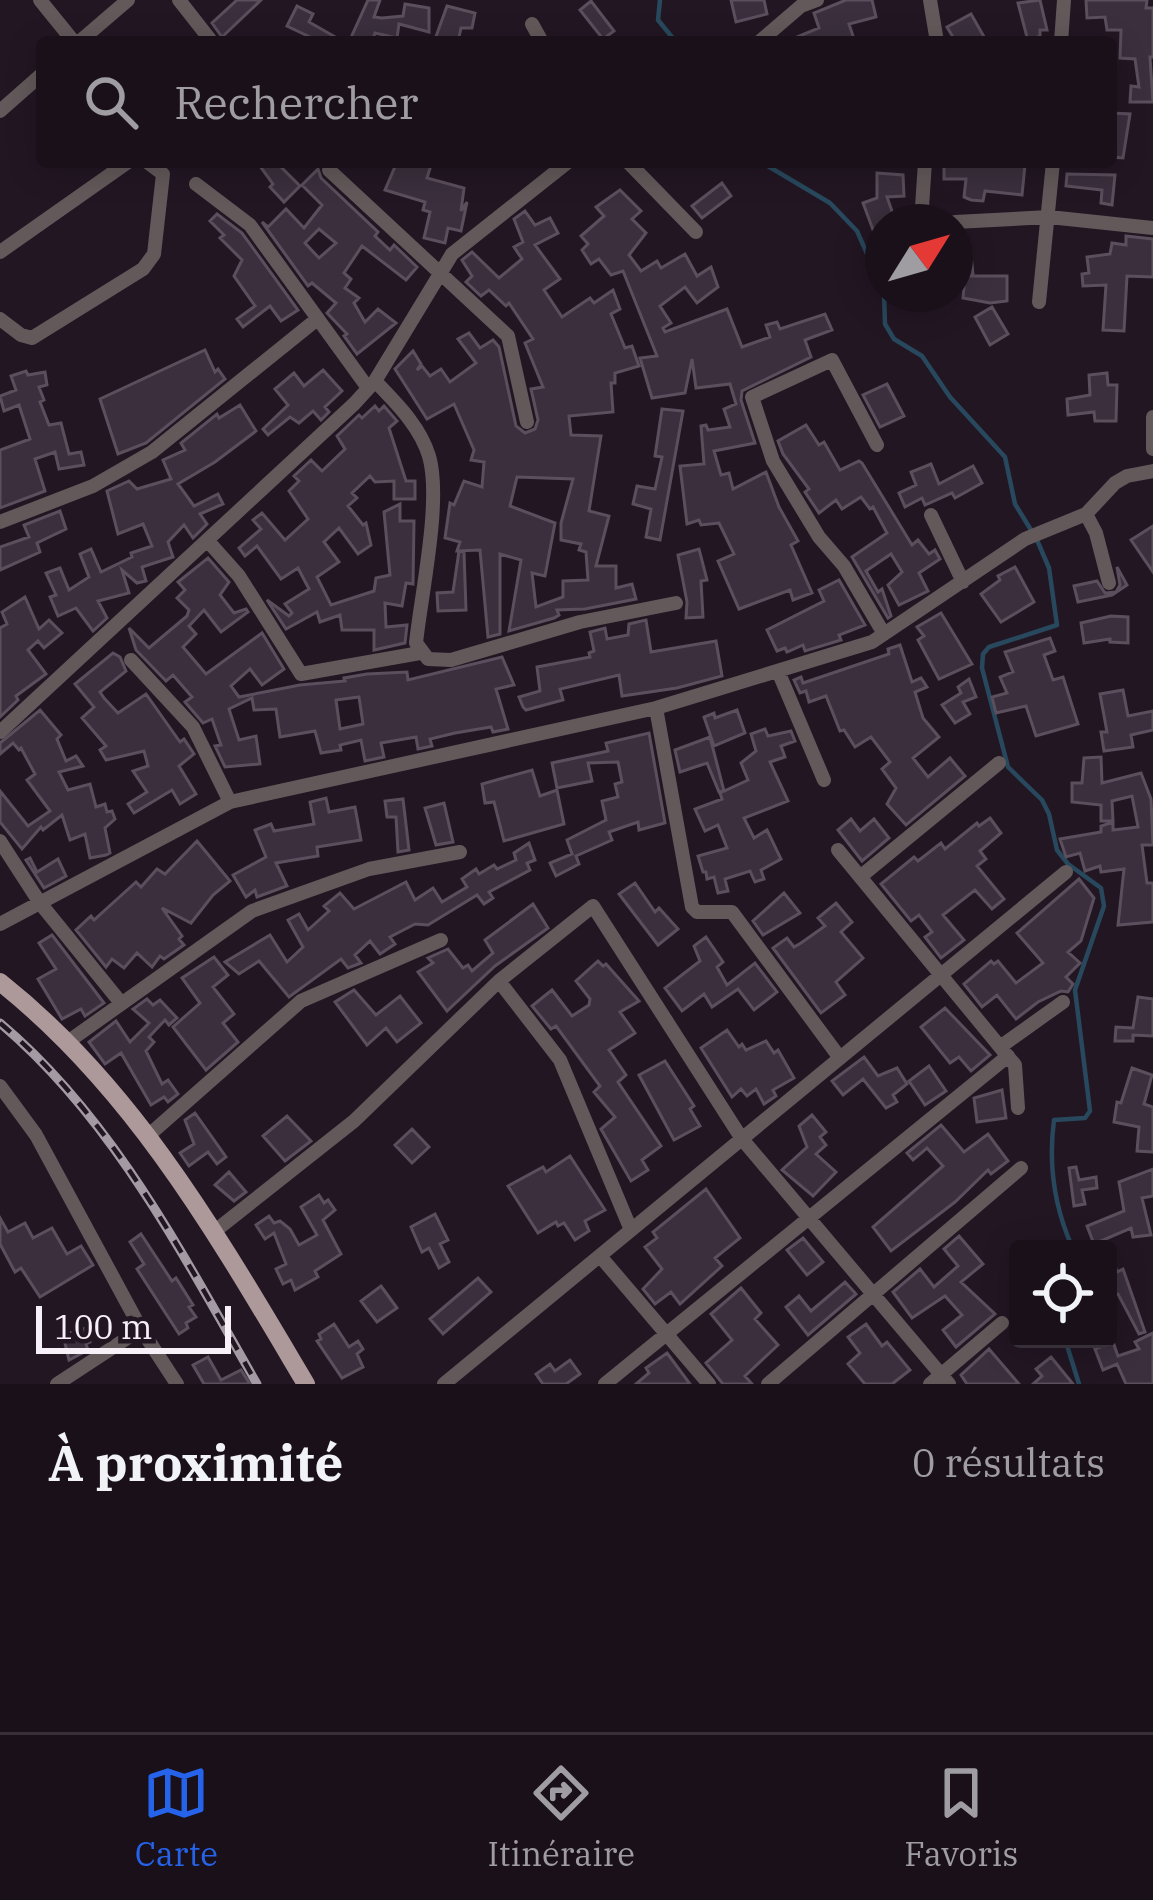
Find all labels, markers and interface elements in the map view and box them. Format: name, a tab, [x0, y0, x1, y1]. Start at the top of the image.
search box	[36, 36, 1117, 168]
icon: search	[78, 69, 144, 135]
text: Rechercher	[174, 73, 418, 131]
north arrow	[865, 204, 973, 312]
map controls	[1009, 1240, 1117, 1348]
button: locate	[1009, 1240, 1117, 1348]
scale bar	[36, 1300, 231, 1353]
text: 100 m	[54, 1305, 153, 1348]
text: À proximité	[48, 1429, 343, 1495]
text: 0 résultats	[912, 1437, 1105, 1488]
tab: Carte	[135, 1760, 218, 1875]
tab: Itinéraire	[487, 1760, 635, 1875]
tab: Favoris	[904, 1760, 1018, 1875]

